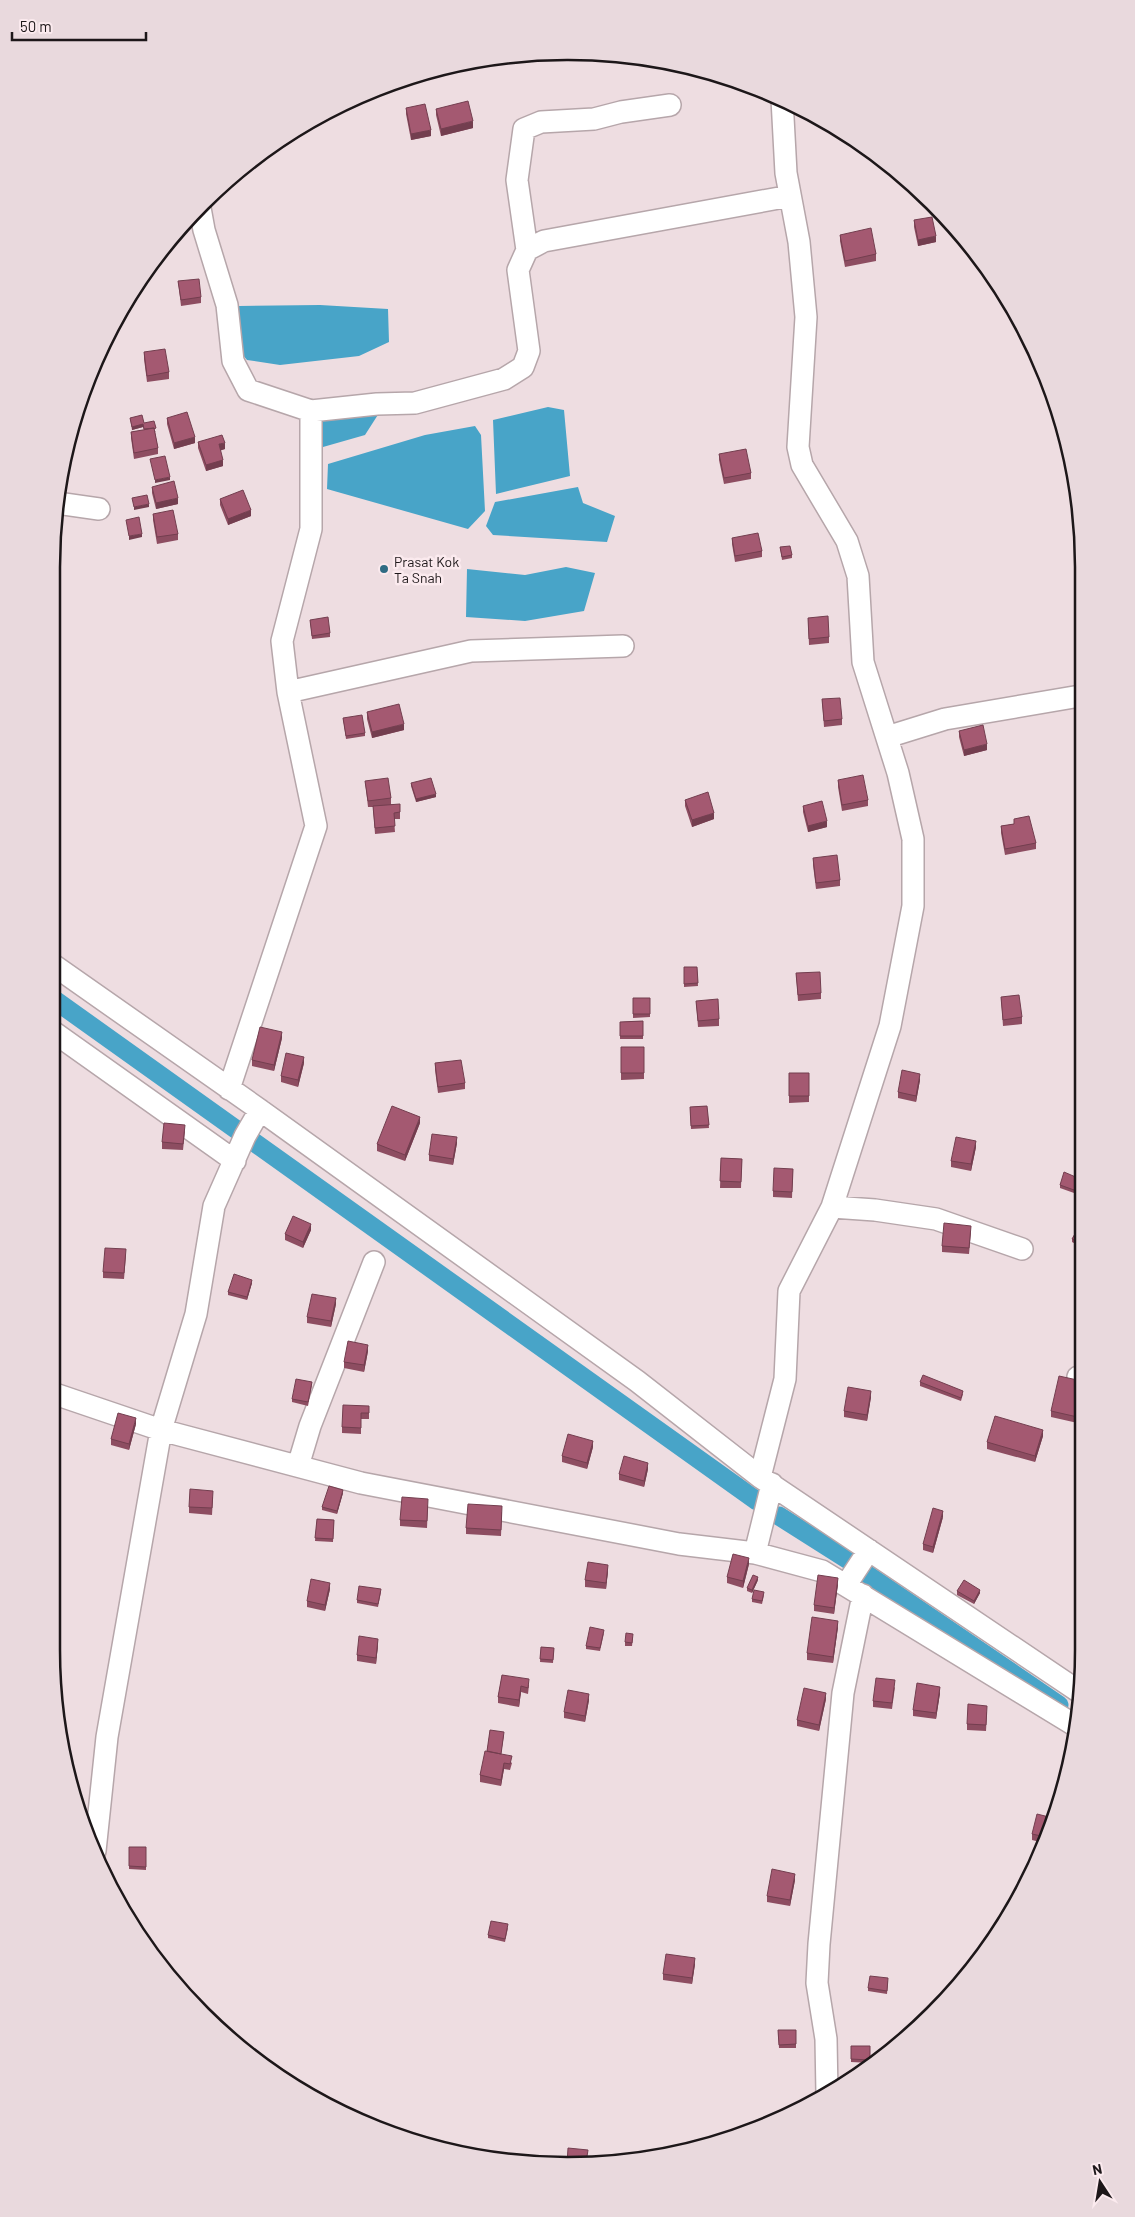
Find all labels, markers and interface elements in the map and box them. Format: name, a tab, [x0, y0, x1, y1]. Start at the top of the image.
scale bar	[12, 10, 146, 42]
text: 50 m	[20, 17, 52, 35]
place label: Prasat Kok Ta Snah	[394, 553, 459, 586]
marker: Prasat Kok Ta Snah	[378, 563, 390, 575]
north arrow	[1075, 2157, 1125, 2207]
text: N	[1091, 2160, 1104, 2178]

